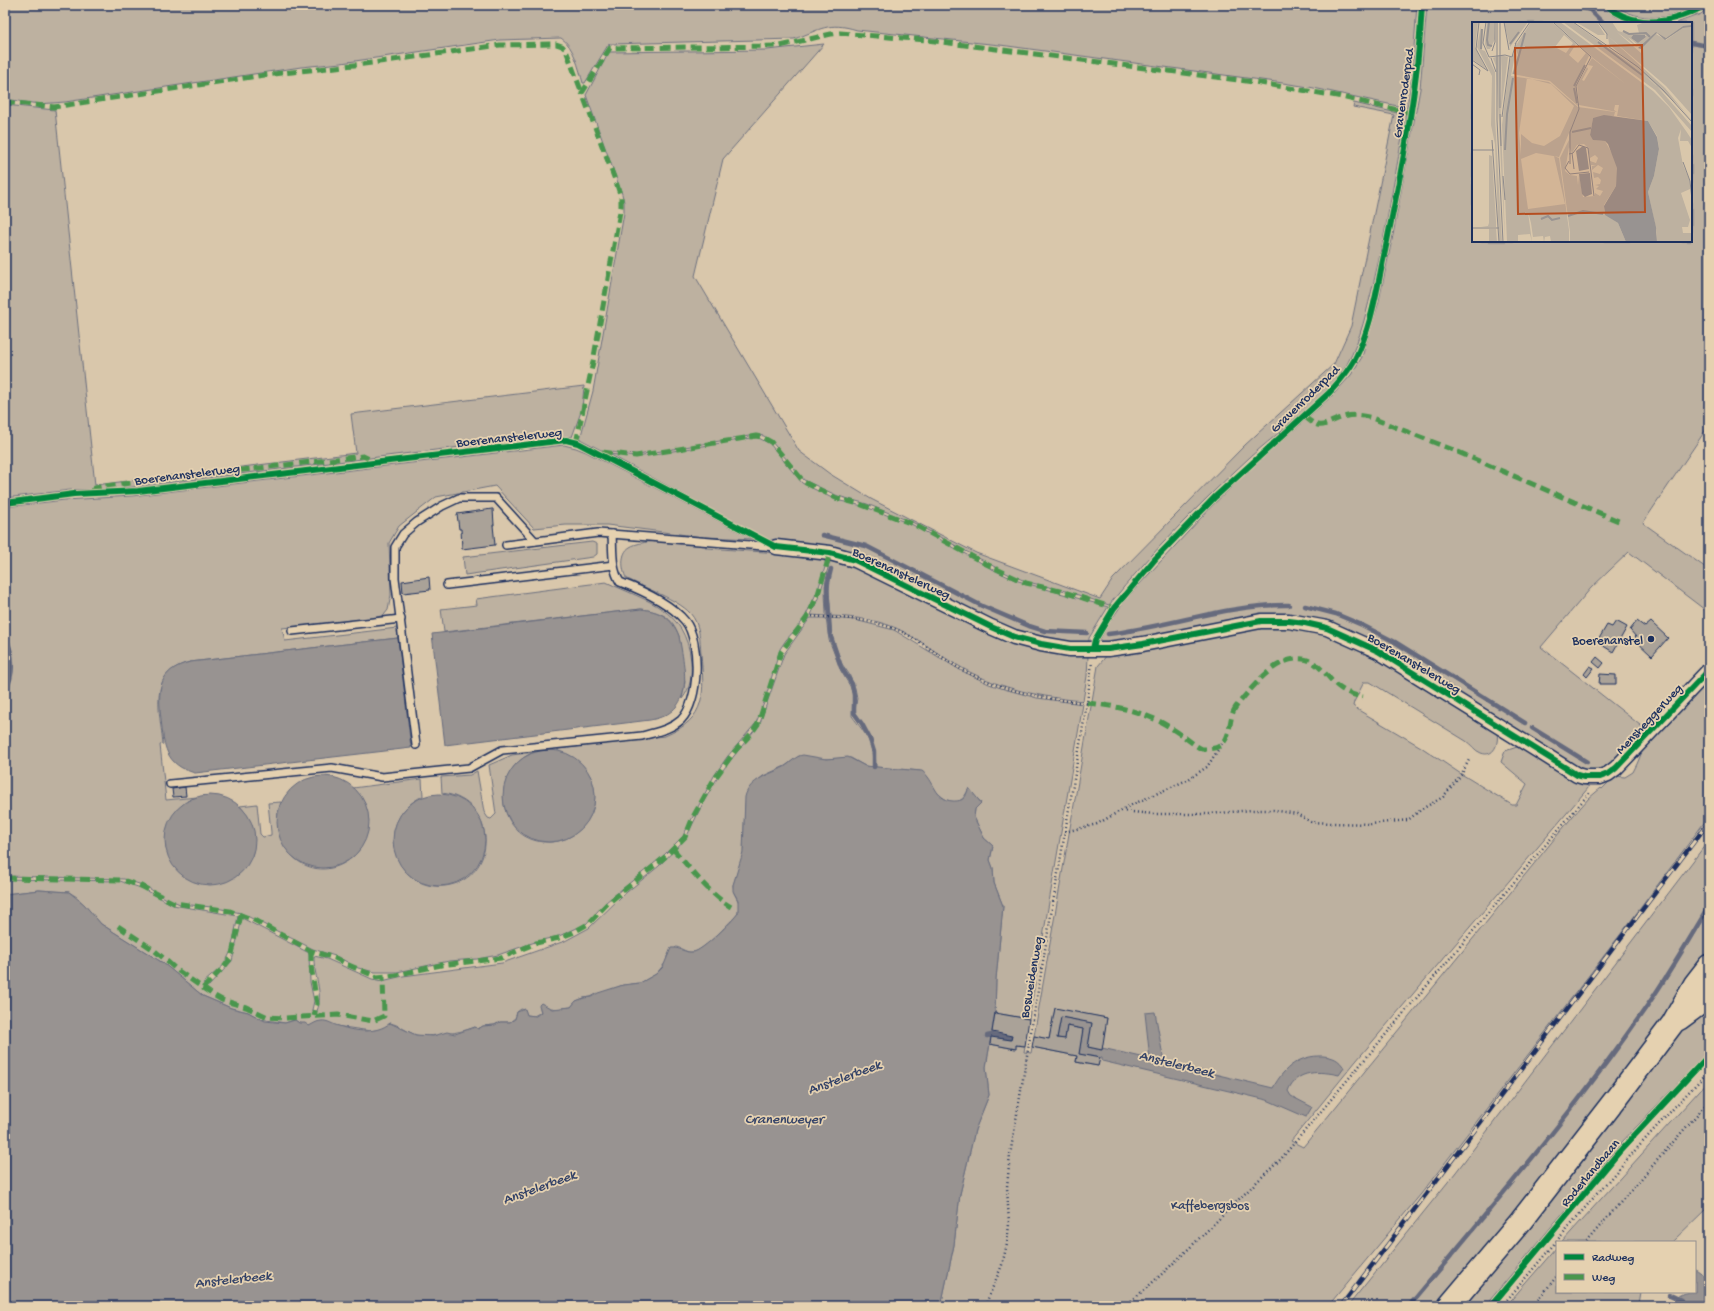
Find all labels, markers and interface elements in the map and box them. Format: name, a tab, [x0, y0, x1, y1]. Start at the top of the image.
inset map	[1472, 22, 1692, 242]
street label: Gravenroderpad	[1391, 46, 1418, 139]
street label: Gravenroderpad	[1268, 362, 1344, 437]
street label: Boerenanstelerweg	[455, 425, 563, 452]
street label: Boerenanstelerweg	[133, 462, 241, 490]
street label: Boerenanstelerweg	[849, 545, 952, 603]
street label: Boerenanstelerweg	[1364, 630, 1463, 698]
place label: Boerenanstel	[1571, 634, 1643, 649]
marker: Boerenanstel	[1646, 634, 1656, 644]
street label: Mensheggerweg	[1613, 681, 1686, 758]
street label: Bosweidenweg	[1018, 936, 1047, 1020]
water label: Anstelerbeek	[1137, 1048, 1217, 1083]
water label: Anstelerbeek	[806, 1057, 885, 1099]
water label: Cranenweyer	[745, 1112, 826, 1129]
street label: Roderlandbaan	[1558, 1136, 1624, 1211]
water label: Anstelerbeek	[501, 1167, 580, 1209]
park label: Kaffebergsbos	[1171, 1199, 1250, 1214]
legend	[1556, 1241, 1696, 1293]
text: Radweg	[1592, 1252, 1634, 1266]
water label: Anstelerbeek	[194, 1268, 274, 1293]
text: Weg	[1592, 1272, 1615, 1286]

